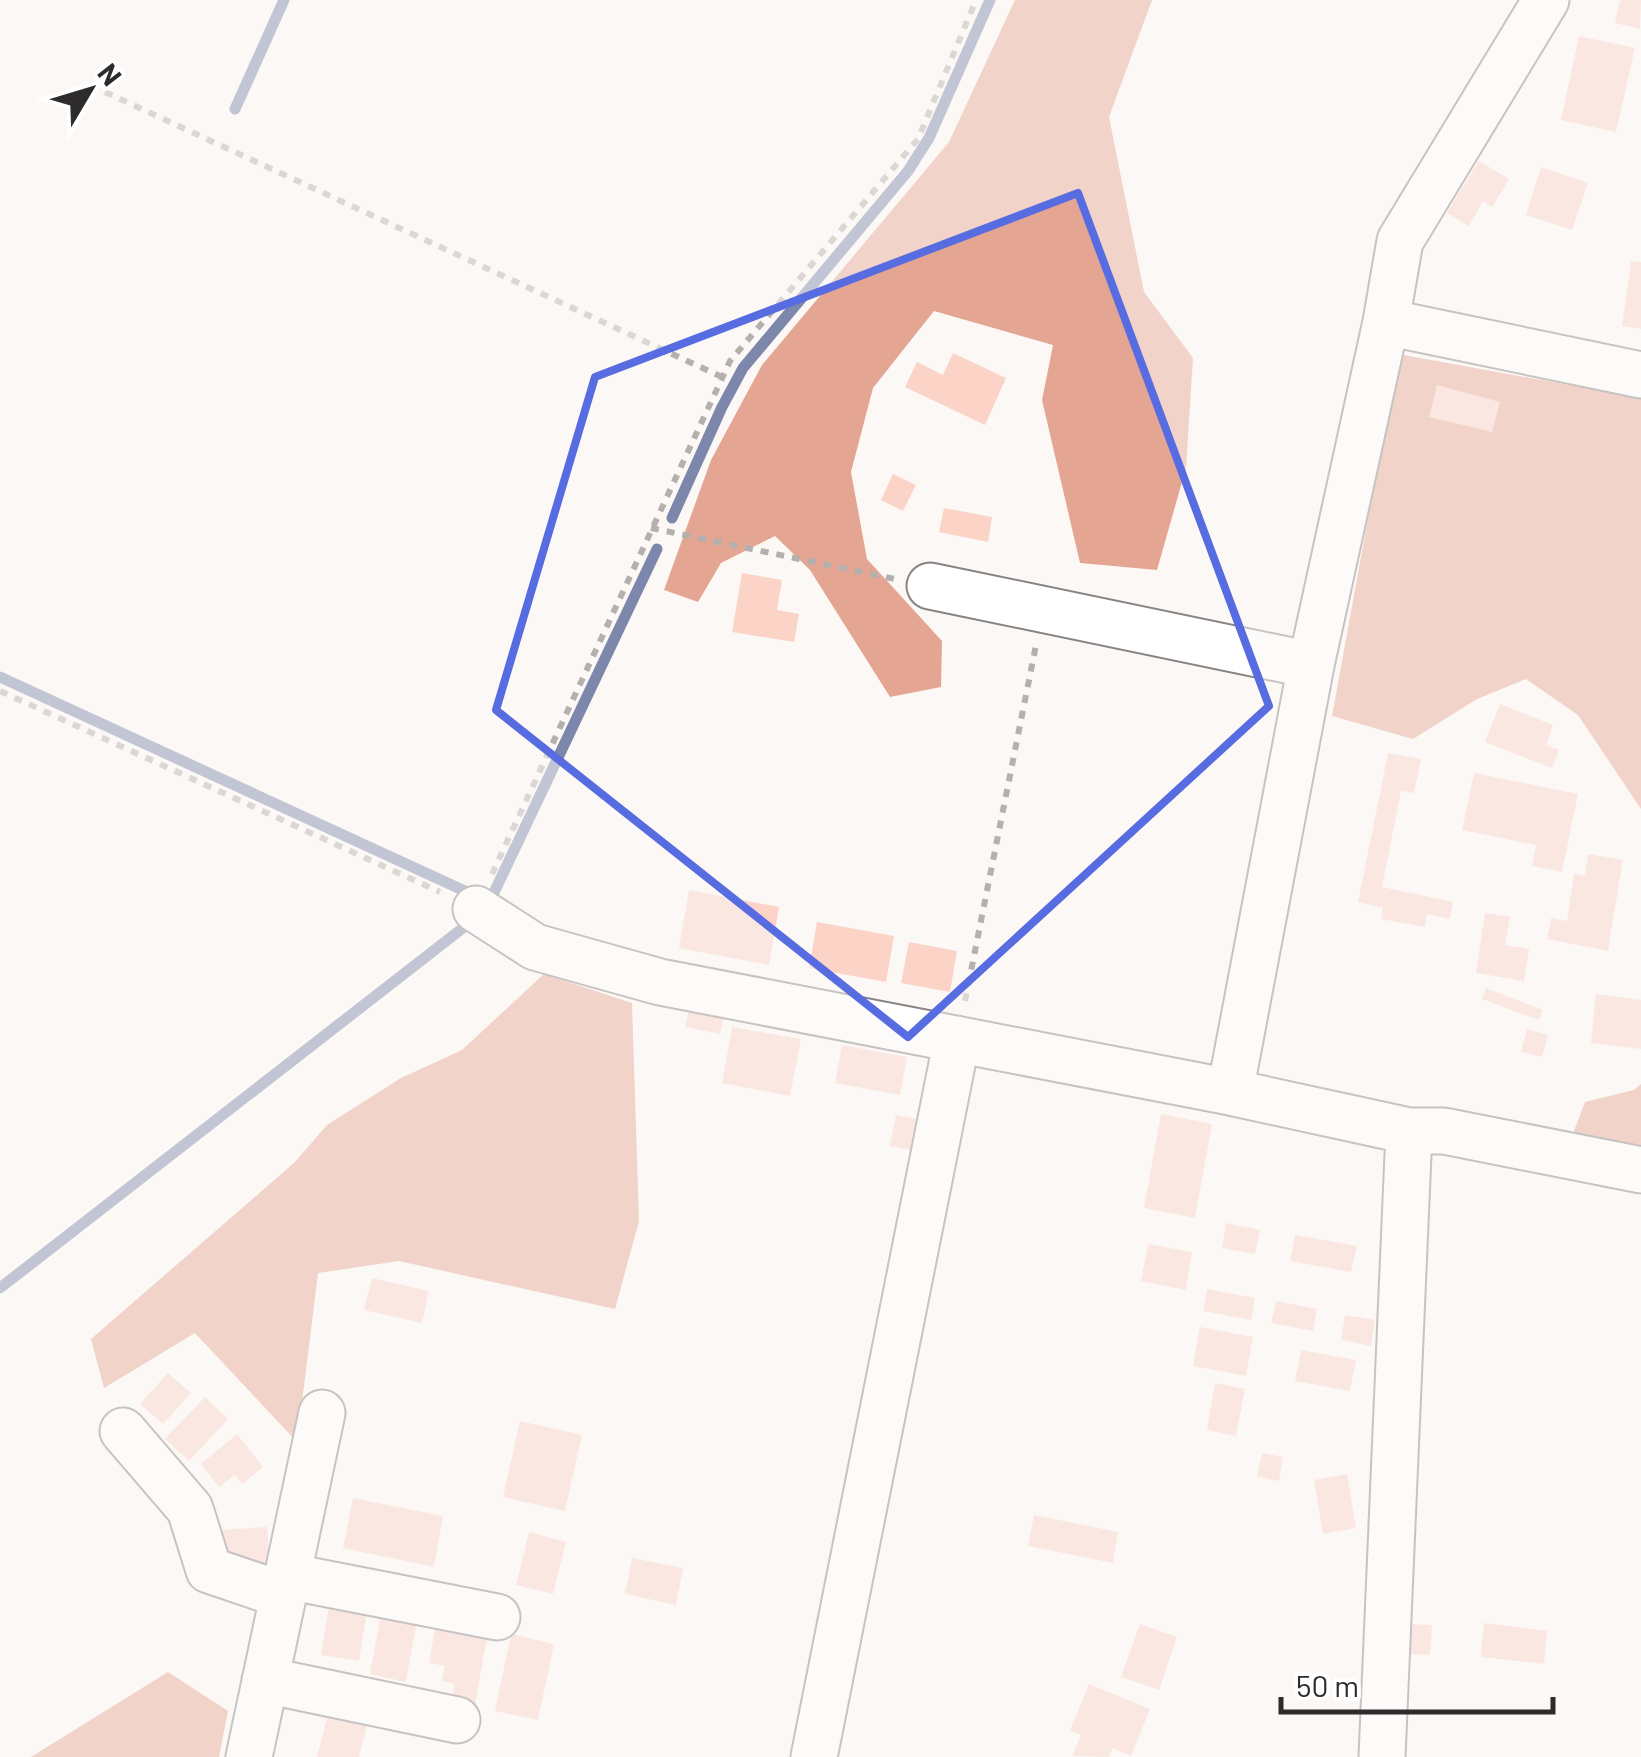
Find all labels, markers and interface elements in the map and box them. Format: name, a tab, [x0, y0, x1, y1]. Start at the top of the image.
north arrow	[40, 40, 140, 140]
text: N	[91, 56, 130, 92]
scale bar	[1281, 1652, 1554, 1714]
text: 50 m	[1296, 1667, 1359, 1703]

